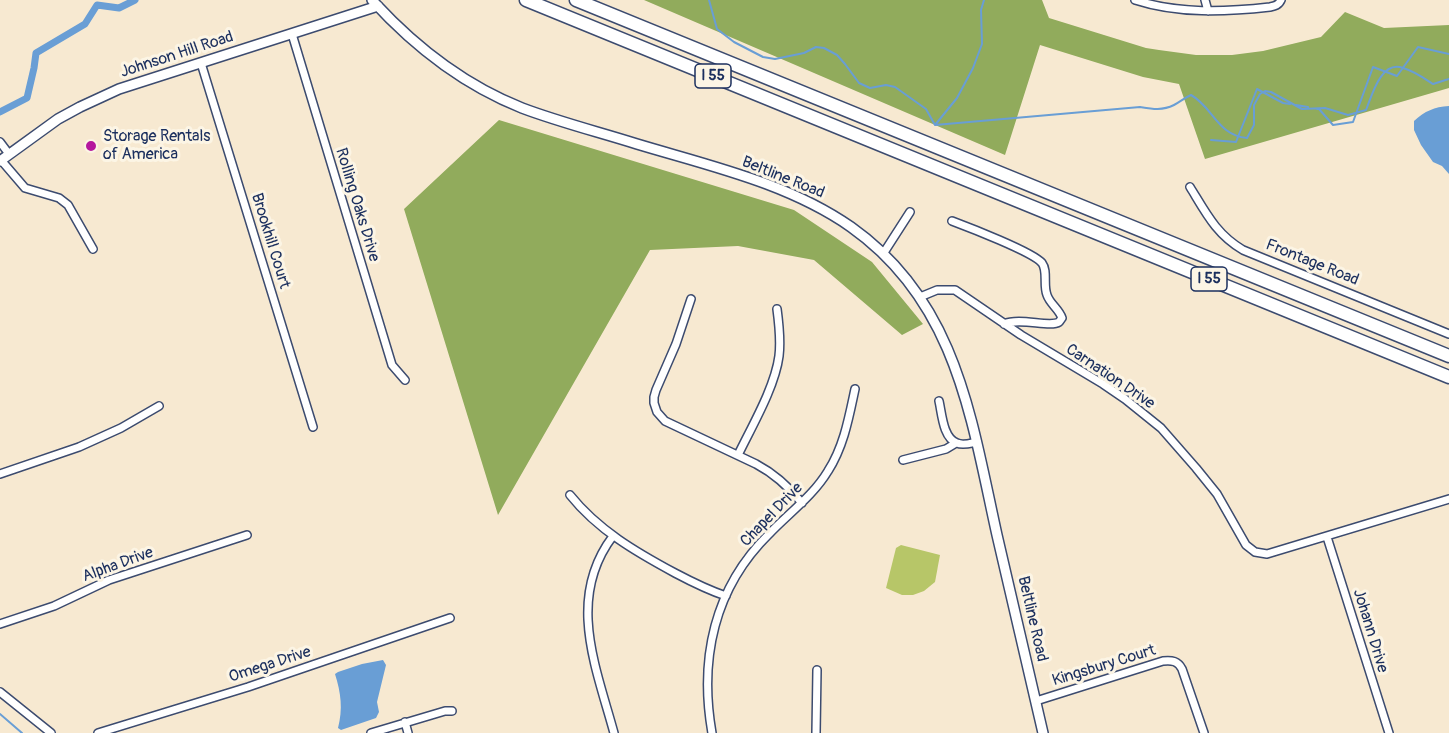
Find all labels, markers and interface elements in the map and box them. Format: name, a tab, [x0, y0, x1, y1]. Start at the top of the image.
street label: Johnson Hill Road	[118, 28, 236, 82]
road number: I 55	[695, 64, 731, 88]
place label: Storage Rentals of America	[103, 127, 211, 165]
marker: Storage Rentals of America	[84, 139, 98, 153]
street label: Rolling Oaks Drive	[331, 146, 383, 264]
street label: Beltline Road	[739, 153, 827, 203]
street label: Brookhill Court	[246, 191, 294, 291]
street label: Frontage Road	[1263, 236, 1361, 290]
road number: I 55	[1191, 267, 1227, 291]
street label: Carnation Drive	[1062, 340, 1158, 414]
street label: Chapel Drive	[737, 479, 807, 551]
street label: Alpha Drive	[80, 543, 156, 587]
street label: Beltline Road	[1013, 574, 1051, 664]
street label: Johann Drive	[1348, 587, 1392, 675]
street label: Kingsbury Court	[1050, 641, 1158, 691]
street label: Omega Drive	[226, 643, 314, 687]

